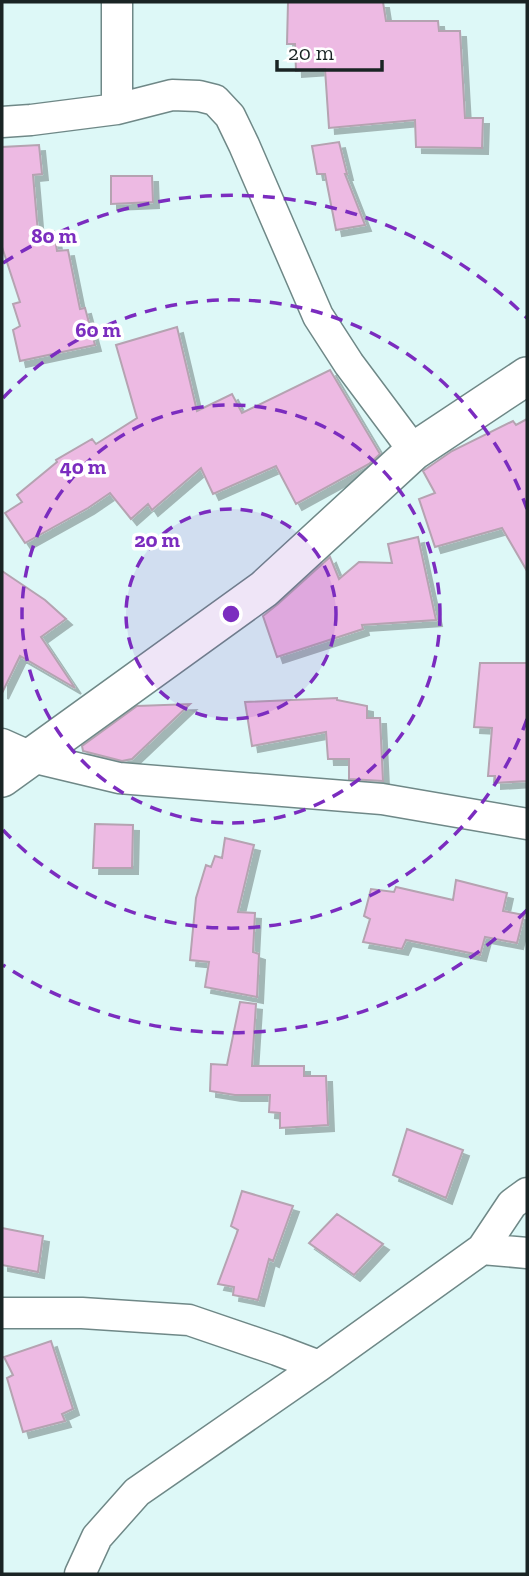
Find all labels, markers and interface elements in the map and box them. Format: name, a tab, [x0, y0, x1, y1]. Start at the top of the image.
scale bar	[277, 28, 382, 72]
text: 20 m	[288, 40, 334, 65]
text: 80 m	[31, 223, 77, 248]
text: 60 m	[75, 317, 121, 342]
text: 40 m	[60, 454, 107, 479]
text: 20 m	[134, 527, 180, 552]
centre of rings	[219, 602, 243, 626]

